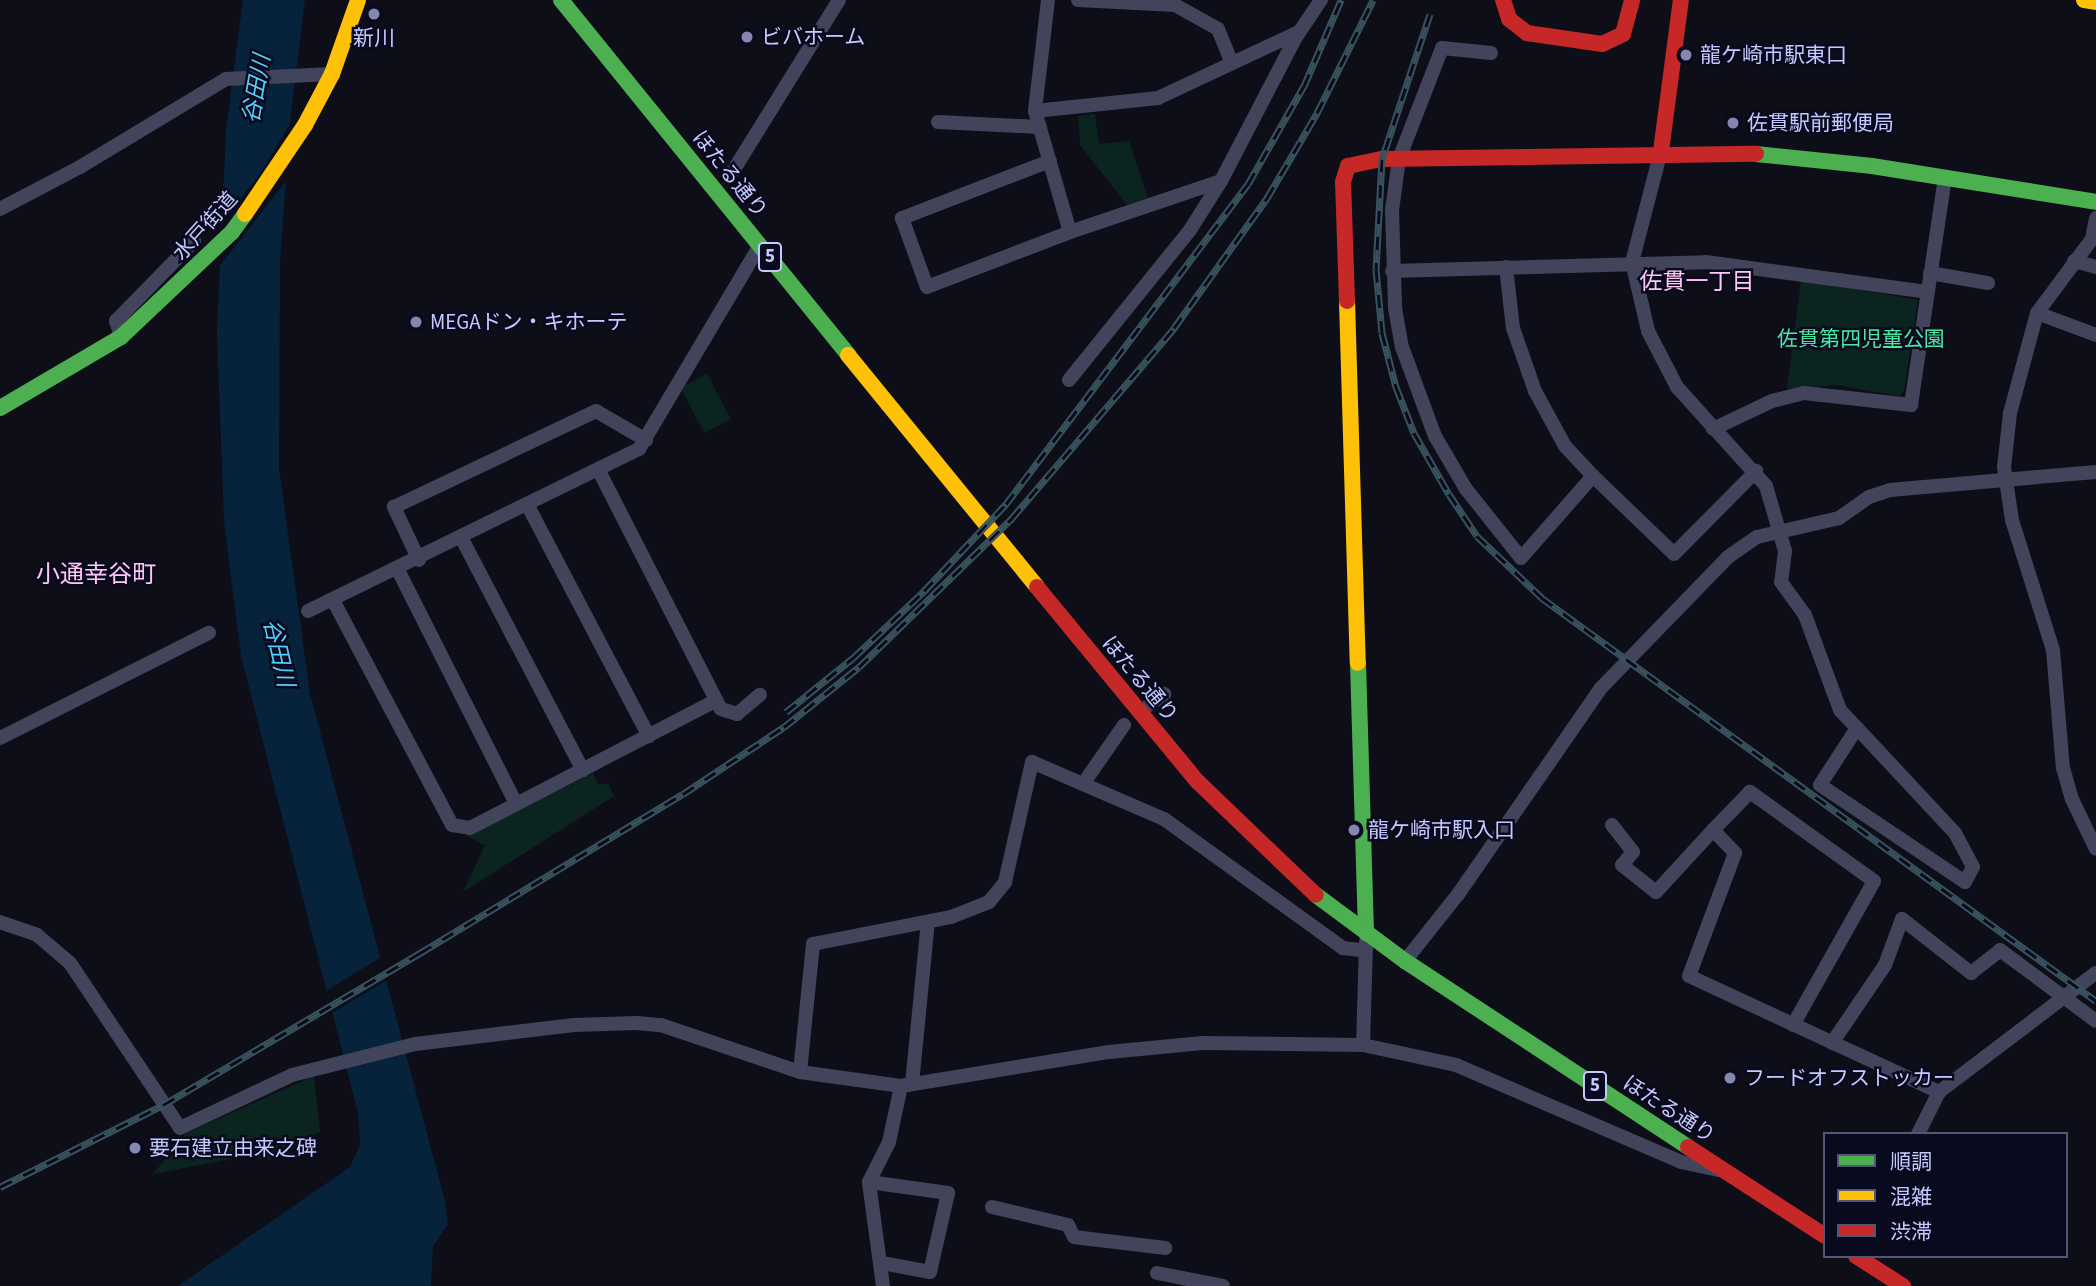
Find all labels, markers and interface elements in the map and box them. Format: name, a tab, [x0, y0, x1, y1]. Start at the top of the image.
marker: 新川	[366, 6, 382, 22]
place label: ビバホーム	[761, 24, 866, 50]
place label: 新川	[353, 25, 395, 51]
marker: ビバホーム	[739, 29, 755, 45]
place label: 龍ケ崎市駅東口	[1700, 42, 1847, 68]
marker: 龍ケ崎市駅東口	[1678, 47, 1694, 63]
water label: 谷田川	[237, 53, 277, 125]
place label: 佐貫駅前郵便局	[1747, 110, 1894, 136]
marker: 佐貫駅前郵便局	[1725, 115, 1741, 131]
street label: ほたる通り	[687, 125, 773, 223]
street label: 水戸街道	[168, 186, 242, 266]
road number: 5	[758, 242, 782, 272]
district label: 佐貫一丁目	[1640, 268, 1754, 296]
place label: MEGAドン・キホーテ	[430, 309, 628, 335]
marker: MEGAドン・キホーテ	[408, 314, 424, 330]
park label: 佐貫第四児童公園	[1777, 326, 1945, 352]
district label: 小通幸谷町	[36, 561, 156, 589]
water label: 谷田川	[257, 616, 299, 690]
street label: ほたる通り	[1097, 631, 1183, 727]
place label: 龍ケ崎市駅入口	[1368, 817, 1515, 843]
marker: 龍ケ崎市駅入口	[1346, 822, 1362, 838]
place label: フードオフストッカー	[1744, 1065, 1954, 1091]
road number: 5	[1583, 1070, 1607, 1102]
street label: ほたる通り	[1618, 1070, 1720, 1148]
marker: フードオフストッカー	[1722, 1070, 1738, 1086]
legend	[1823, 1132, 2068, 1258]
place label: 要石建立由来之碑	[149, 1135, 317, 1161]
marker: 要石建立由来之碑	[127, 1140, 143, 1156]
text: 順調	[1890, 1147, 1932, 1177]
text: 混雑	[1890, 1182, 1932, 1212]
text: 渋滞	[1890, 1217, 1932, 1247]

